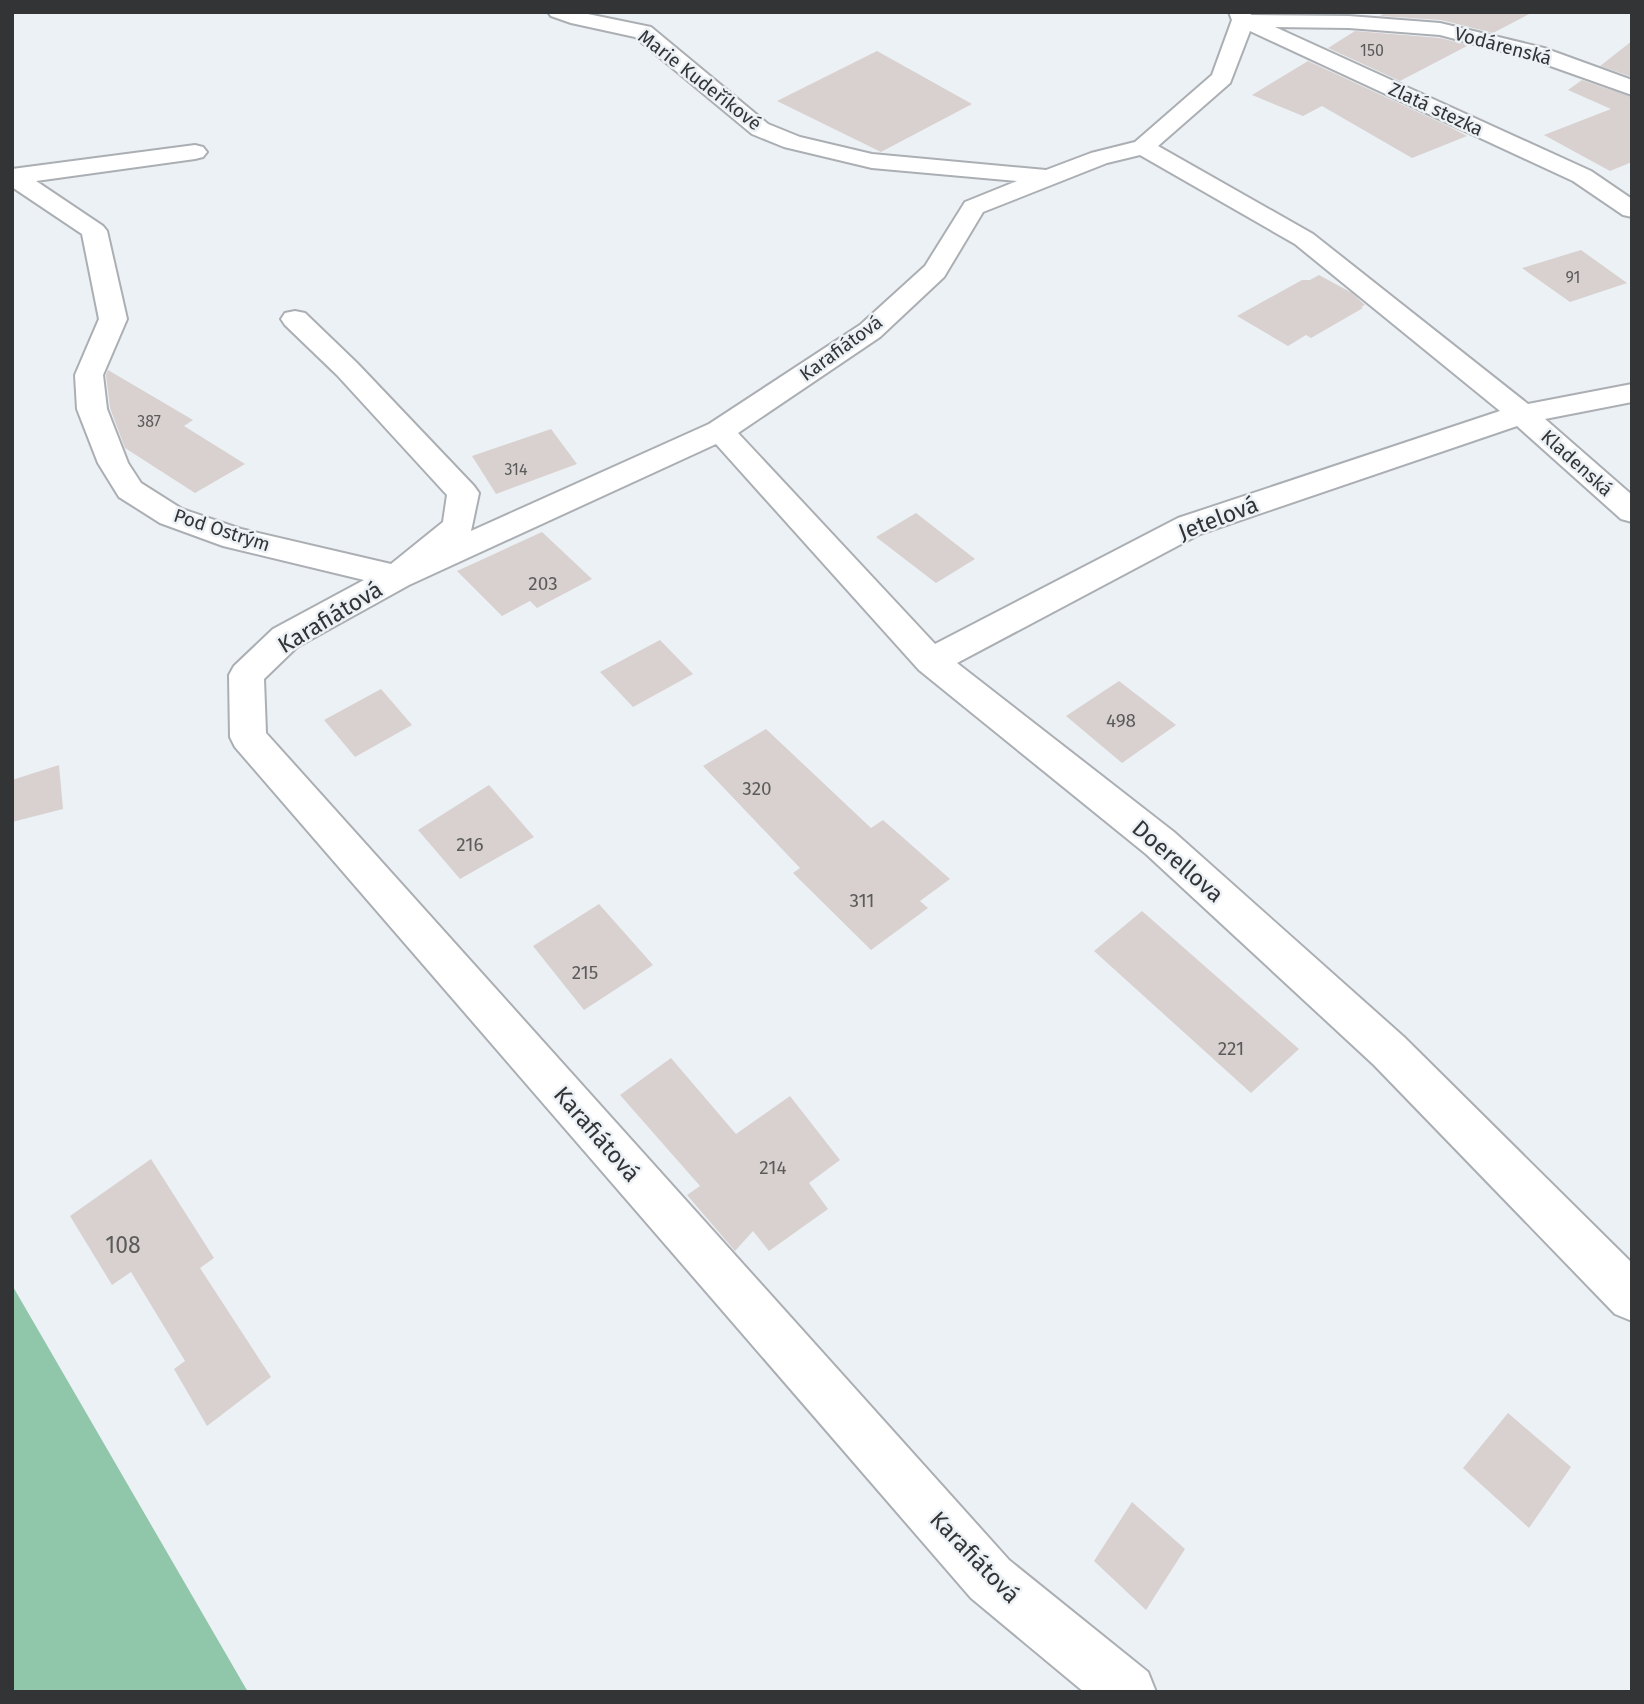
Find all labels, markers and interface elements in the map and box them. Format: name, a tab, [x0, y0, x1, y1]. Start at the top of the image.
street label: Vodárenská	[1452, 22, 1554, 70]
street label: Marie Kudeříkové	[634, 25, 766, 135]
house number: 150	[1360, 41, 1384, 60]
street label: Zlatá stezka	[1385, 77, 1487, 141]
house number: 91	[1565, 268, 1581, 287]
street label: Karafiátová	[795, 310, 887, 386]
house number: 387	[137, 412, 161, 431]
street label: Kladenská	[1536, 425, 1618, 501]
house number: 314	[504, 460, 528, 479]
street label: Jetelová	[1174, 490, 1262, 546]
street label: Pod Ostrým	[171, 504, 273, 556]
house number: 203	[528, 572, 558, 595]
street label: Karafiátová	[273, 575, 387, 659]
house number: 498	[1106, 709, 1136, 732]
house number: 320	[742, 777, 772, 800]
street label: Doerellova	[1127, 814, 1229, 908]
house number: 216	[456, 833, 484, 856]
house number: 311	[849, 889, 875, 912]
house number: 215	[572, 961, 598, 984]
house number: 221	[1218, 1037, 1244, 1060]
street label: Karafiátová	[548, 1081, 646, 1187]
house number: 214	[759, 1156, 787, 1179]
house number: 108	[105, 1231, 141, 1259]
street label: Karafiátová	[924, 1505, 1026, 1609]

